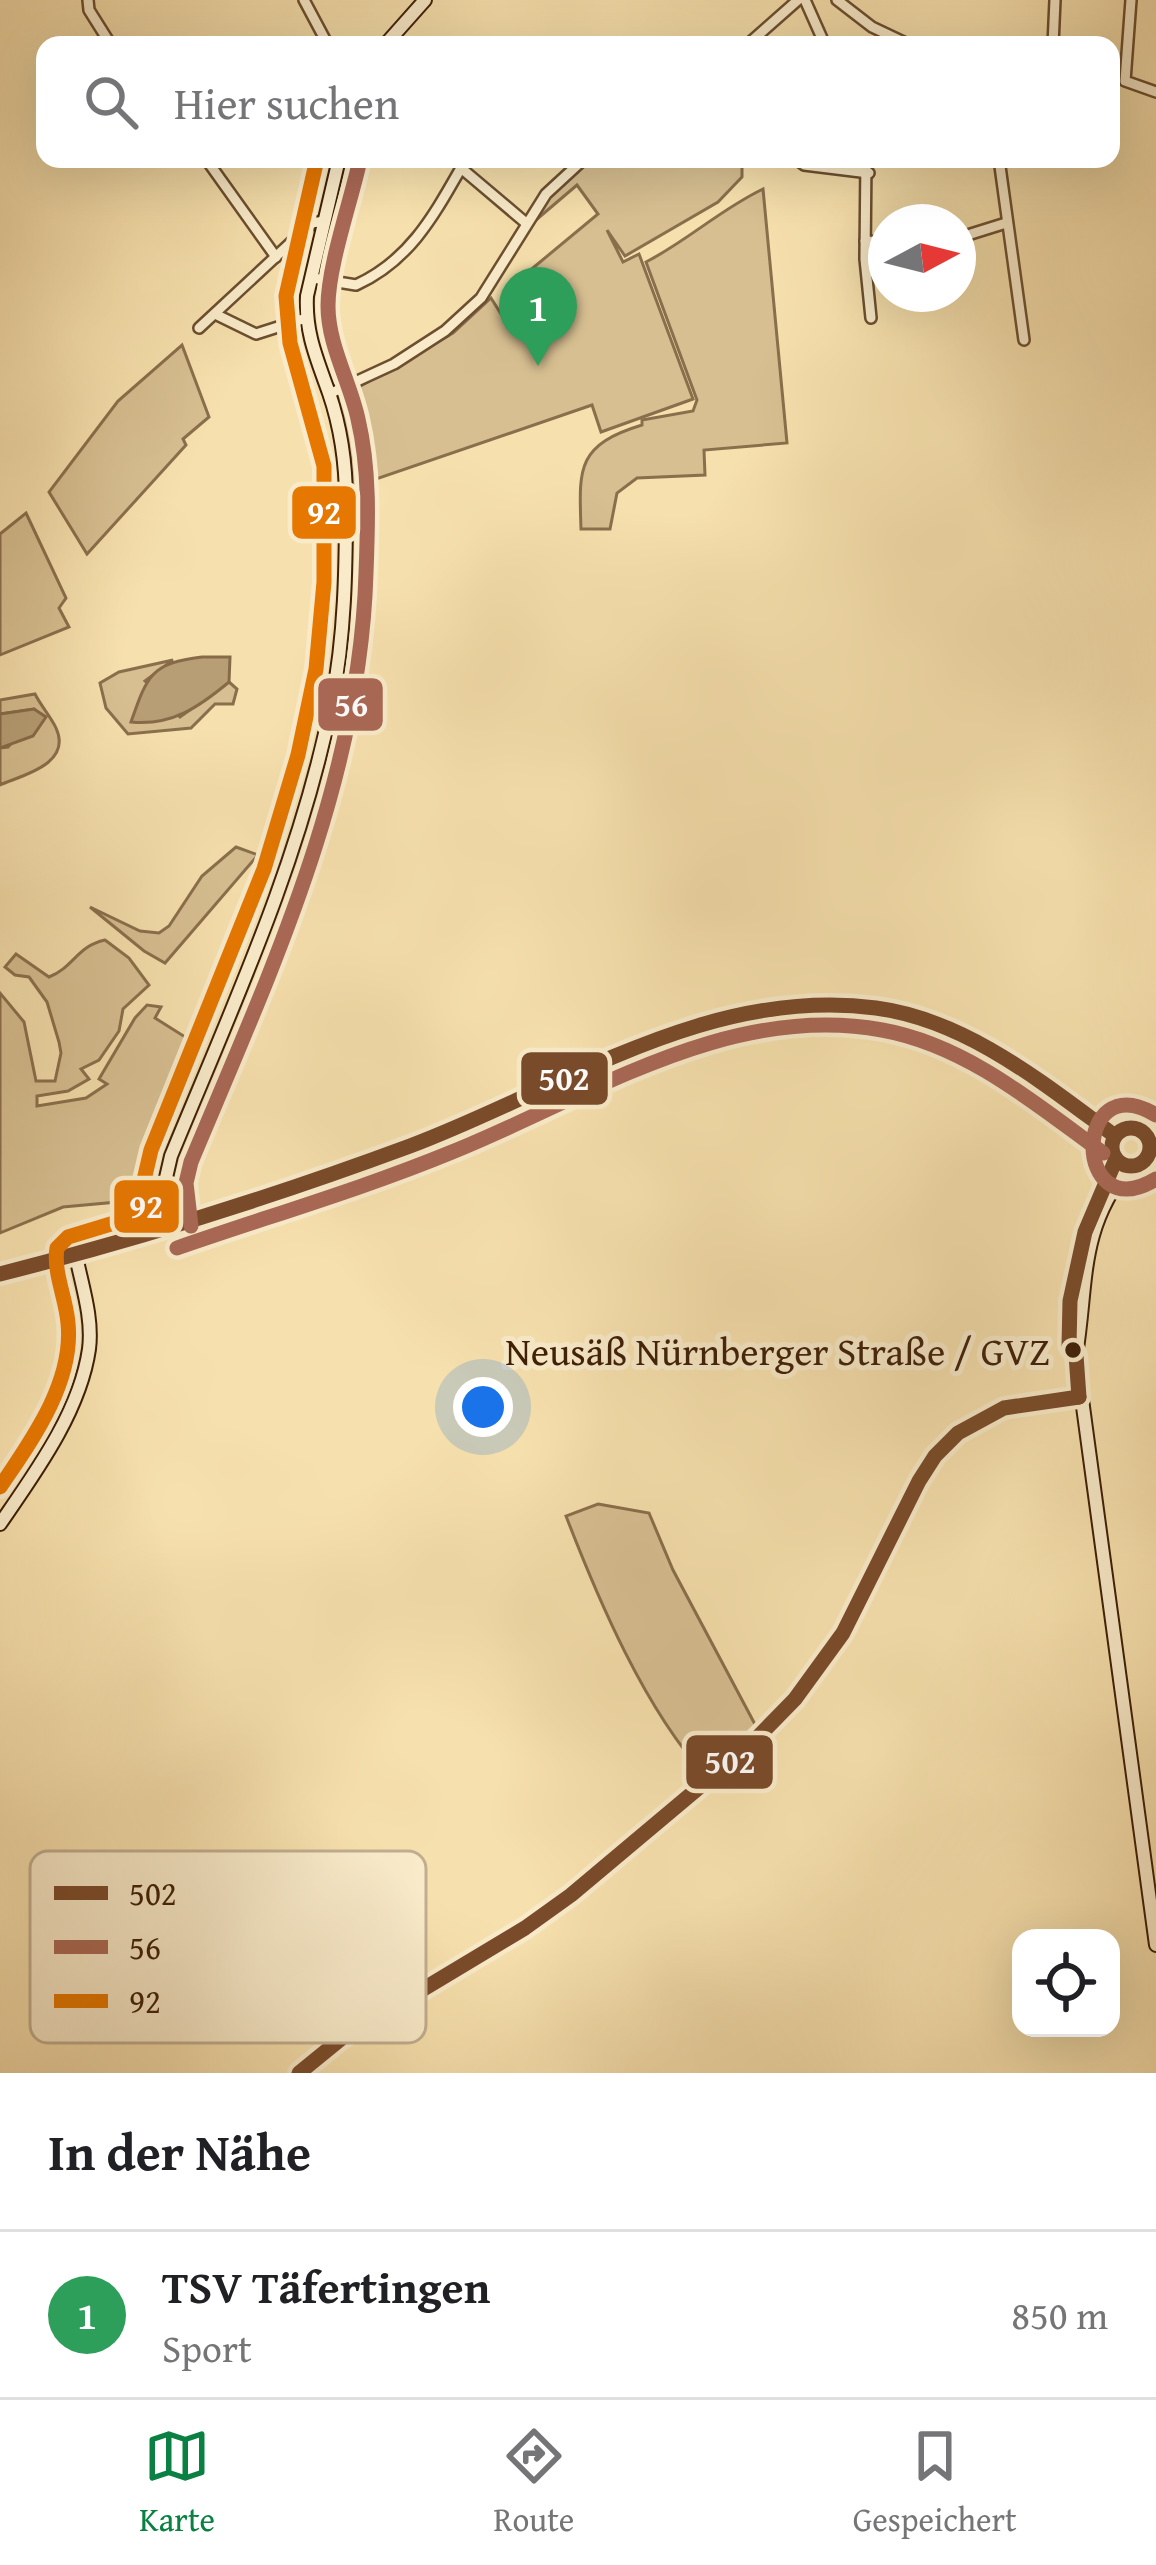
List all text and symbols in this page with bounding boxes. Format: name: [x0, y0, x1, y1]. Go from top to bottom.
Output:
search box: [36, 36, 1120, 168]
icon: search: [78, 69, 144, 135]
text: Hier suchen: [174, 70, 399, 135]
north arrow: [868, 204, 976, 312]
pin: 1: [499, 267, 577, 366]
line badge: 92: [290, 484, 358, 541]
text: 92: [307, 488, 341, 536]
line badge: 56: [316, 676, 385, 733]
text: 56: [334, 680, 368, 728]
line badge: 502: [519, 1050, 610, 1107]
text: 502: [538, 1054, 590, 1102]
line badge: 92: [112, 1178, 181, 1235]
text: 92: [129, 1182, 163, 1230]
place label: Neusäß Nürnberger Straße / GVZ: [505, 1322, 1050, 1379]
marker: Neusäß Nürnberger Straße / GVZ: [1062, 1339, 1084, 1361]
your location: [453, 1377, 513, 1437]
line badge: 502: [684, 1733, 775, 1791]
text: 502: [704, 1737, 756, 1785]
legend: [30, 1851, 426, 2043]
text: 502: [129, 1869, 177, 1917]
text: 56: [129, 1923, 161, 1971]
map controls: [1012, 1929, 1120, 2037]
button: locate: [1012, 1929, 1120, 2037]
text: 92: [129, 1977, 161, 2025]
text: In der Nähe: [48, 2114, 311, 2189]
text: TSV Täfertingen: [162, 2254, 490, 2319]
text: 1: [77, 2286, 97, 2343]
text: 850 m: [1011, 2286, 1108, 2343]
text: Sport: [162, 2319, 252, 2376]
tab: Karte: [139, 2423, 215, 2543]
tab: Route: [494, 2423, 574, 2543]
tab: Gespeichert: [853, 2423, 1017, 2543]

